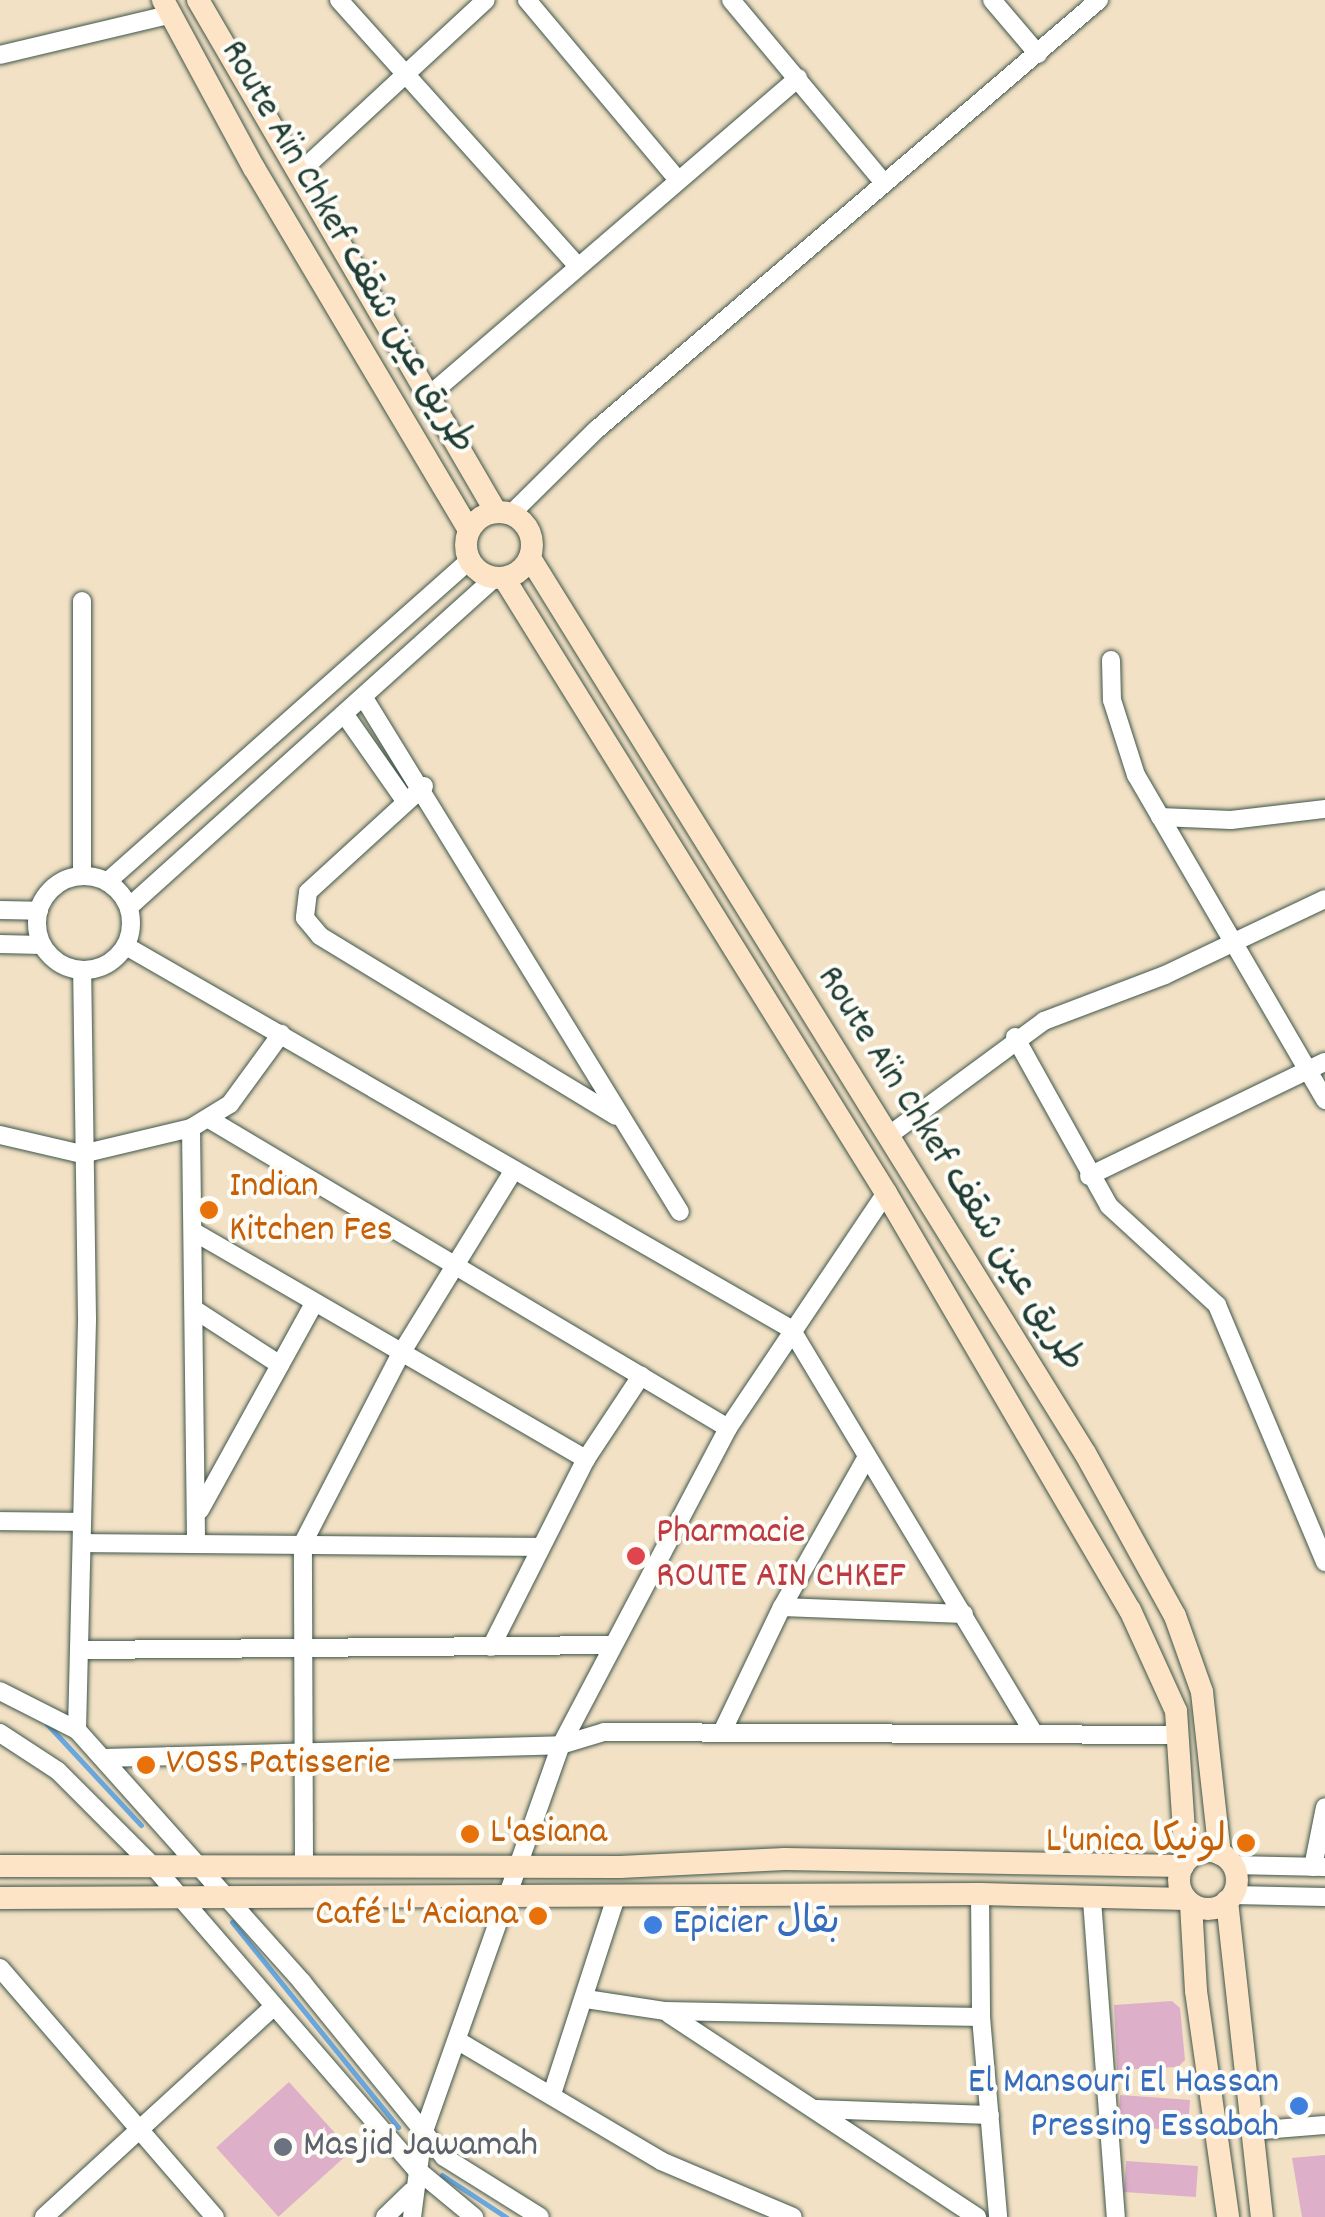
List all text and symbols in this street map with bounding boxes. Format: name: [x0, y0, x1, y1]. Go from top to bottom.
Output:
street label: Route Aïn Chkef طريق عين شقف: [209, 33, 483, 463]
street label: Route Aïn Chkef طريق عين شقف: [805, 958, 1093, 1382]
place label: Indian Kitchen Fes: [229, 1165, 393, 1254]
marker: Indian Kitchen Fes: [198, 1199, 220, 1221]
place label: Pharmacie ROUTE AIN CHKEF: [656, 1511, 906, 1600]
marker: Pharmacie ROUTE AIN CHKEF: [625, 1545, 647, 1567]
place label: VOSS Patisserie: [166, 1742, 391, 1788]
marker: VOSS Patisserie: [135, 1754, 157, 1776]
place label: L'asiana: [490, 1811, 607, 1857]
place label: L'unica لونيكا: [1046, 1820, 1226, 1866]
marker: L'asiana: [459, 1823, 481, 1845]
marker: L'unica لونيكا: [1235, 1832, 1257, 1854]
place label: Café L' Aciana: [315, 1893, 518, 1939]
place label: Epicier بقال: [673, 1902, 840, 1948]
marker: Café L' Aciana: [527, 1905, 549, 1927]
marker: Epicier بقال: [642, 1914, 664, 1936]
place label: El Mansouri El Hassan Pressing Essabah: [968, 2061, 1279, 2150]
marker: El Mansouri El Hassan Pressing Essabah: [1288, 2095, 1310, 2117]
place label: Masjid Jawamah: [303, 2124, 538, 2170]
marker: Masjid Jawamah: [272, 2136, 294, 2158]

